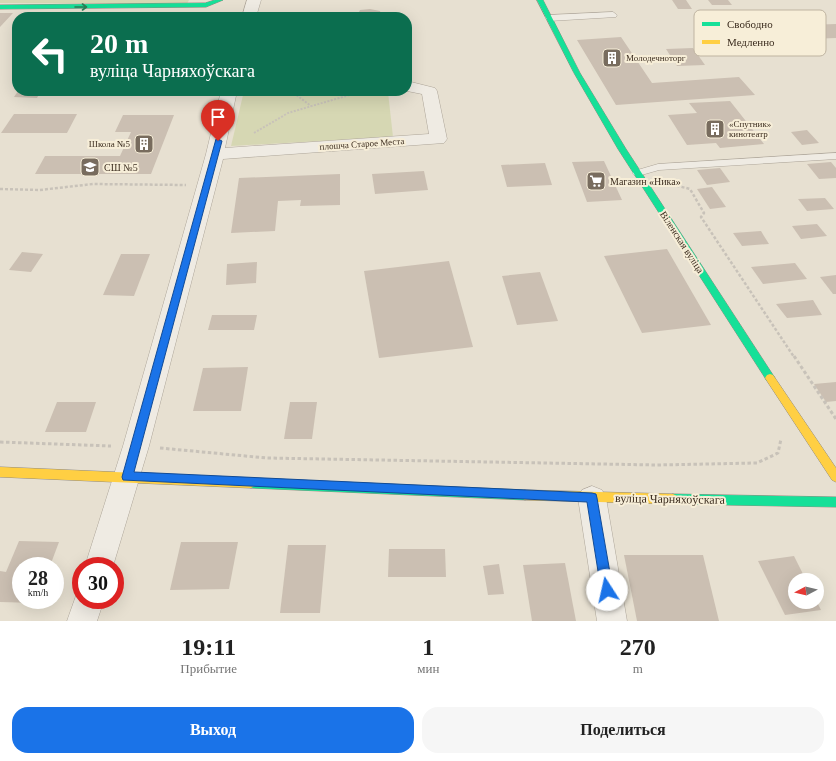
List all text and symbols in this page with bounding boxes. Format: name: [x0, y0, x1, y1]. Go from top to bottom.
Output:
one-way arrow: [74, 3, 87, 11]
legend: [694, 10, 826, 56]
text: Свободно: [727, 18, 773, 30]
icon: left: [24, 28, 76, 80]
text: 20 m: [90, 28, 148, 59]
text: Медленно: [727, 36, 775, 48]
building icon: Молодечноторг: [601, 47, 623, 69]
place label: Молодечноторг: [626, 53, 686, 63]
text: вуліца Чарняхоўскага: [90, 61, 255, 81]
pin: [201, 100, 235, 141]
icon: arrive: [207, 106, 229, 128]
building icon: «Спутник» кинотеатр: [704, 118, 726, 140]
place label: «Спутник» кинотеатр: [729, 119, 771, 139]
building icon: Школа №5: [133, 133, 155, 155]
street label: плошча Старое Места: [319, 136, 405, 152]
place label: Школа №5: [89, 139, 130, 149]
school or university icon: СШ №5: [79, 156, 101, 178]
place label: СШ №5: [104, 162, 138, 173]
supermarket icon: Магазин «Ника»: [585, 170, 607, 192]
place label: Магазин «Ника»: [610, 176, 681, 187]
street label: Віленская вуліца: [658, 209, 706, 275]
street label: вуліца Чарняхоўскага: [615, 491, 726, 507]
speed limit sign: 30: [72, 557, 124, 609]
text: 28: [28, 567, 48, 589]
position arrow: [586, 569, 628, 611]
north arrow: [788, 573, 824, 609]
map controls: [788, 573, 824, 609]
text: km/h: [28, 587, 48, 598]
text: 19:11: [181, 634, 236, 660]
text: 1: [422, 634, 434, 660]
text: 270: [620, 634, 656, 660]
text: Прибытие: [180, 661, 237, 676]
text: мин: [417, 661, 439, 676]
text: m: [633, 661, 643, 676]
button: Выход: [12, 707, 414, 753]
button: Поделиться: [422, 707, 824, 753]

